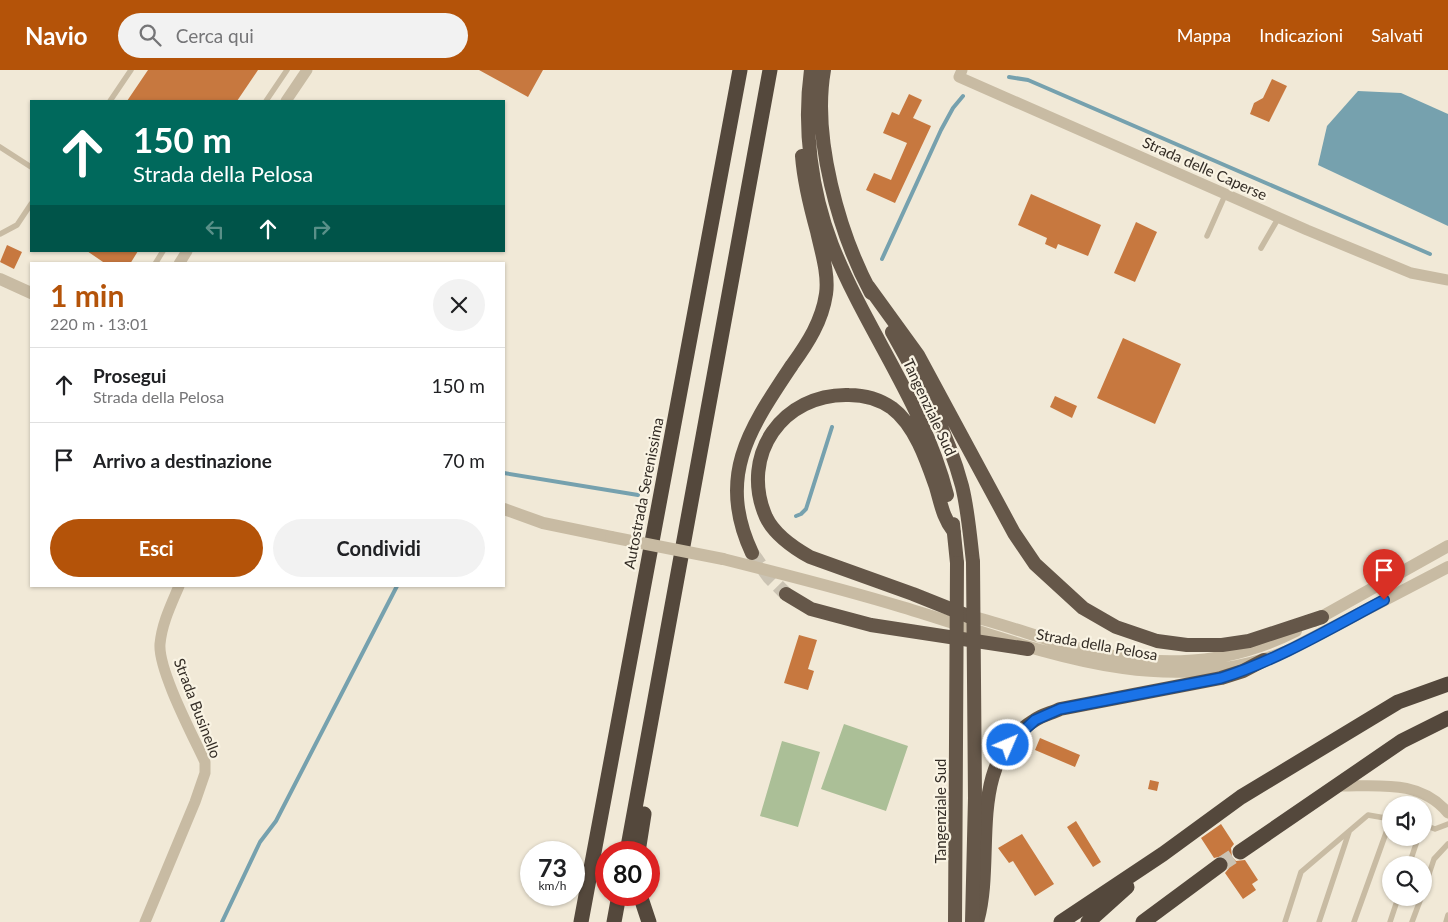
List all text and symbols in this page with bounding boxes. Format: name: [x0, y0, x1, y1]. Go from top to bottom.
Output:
search box: [118, 13, 468, 58]
text: Navio: [25, 21, 88, 50]
icon: search: [136, 21, 164, 49]
text: Cerca qui: [176, 24, 254, 47]
text: Mappa: [1177, 24, 1231, 46]
text: Indicazioni: [1259, 24, 1343, 46]
text: Salvati: [1371, 24, 1423, 46]
text: 150 m: [133, 118, 232, 160]
icon: ahead: [50, 120, 115, 185]
street label: Strada delle Caperse: [1140, 132, 1270, 204]
text: Strada della Pelosa: [133, 160, 313, 187]
icon: left: [201, 215, 229, 243]
icon: ahead: [254, 215, 282, 243]
icon: right: [307, 215, 335, 243]
text: 1 min: [50, 277, 124, 313]
button: close: [433, 279, 485, 331]
text: 220 m · 13:01: [50, 314, 149, 333]
street label: Tangenziale Sud: [900, 356, 960, 458]
text: Prosegui: [93, 364, 166, 387]
icon: ahead: [50, 371, 78, 399]
text: 150 m: [431, 374, 485, 397]
text: Strada della Pelosa: [93, 387, 224, 406]
street label: Autostrada Serenissima: [619, 416, 667, 570]
icon: arrive: [50, 446, 78, 474]
text: Arrivo a destinazione: [93, 449, 272, 472]
text: 70 m: [442, 449, 485, 472]
button: Esci: [50, 519, 263, 577]
button: Condividi: [273, 519, 485, 577]
pin: [1363, 549, 1405, 600]
icon: arrive: [1370, 556, 1398, 584]
street label: Strada della Pelosa: [1035, 624, 1159, 664]
street label: Strada Businello: [171, 656, 225, 760]
position arrow: [981, 718, 1033, 770]
street label: Tangenziale Sud: [931, 759, 949, 863]
map controls: [1382, 796, 1432, 906]
button: sound: [1382, 796, 1432, 846]
speed limit sign: 80: [595, 841, 660, 906]
text: 73: [538, 852, 567, 882]
button: search: [1382, 856, 1432, 906]
text: km/h: [538, 878, 567, 893]

